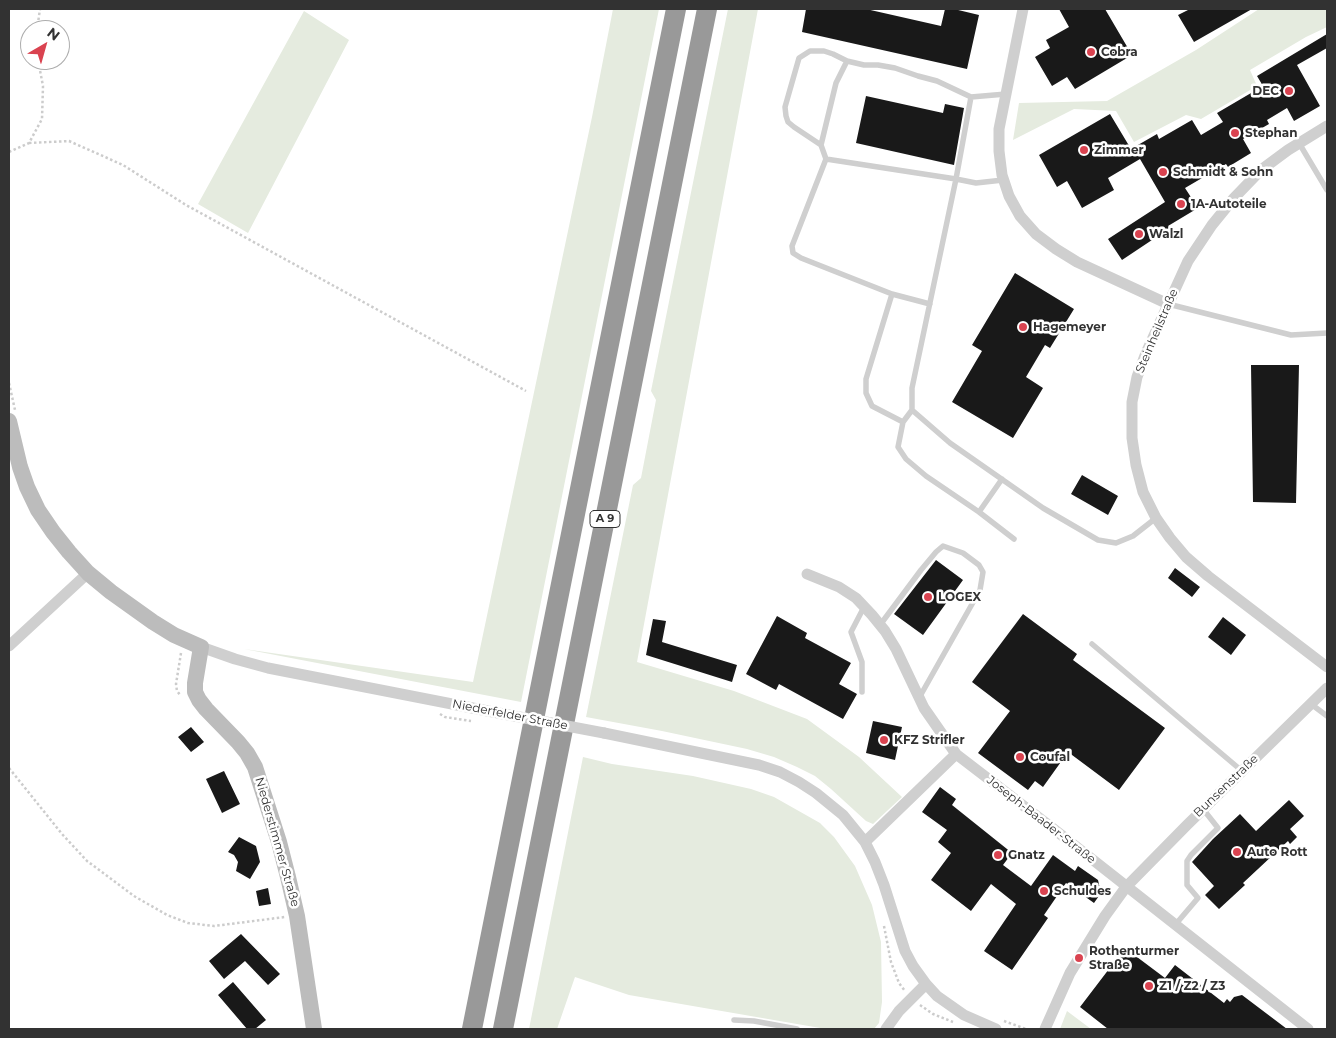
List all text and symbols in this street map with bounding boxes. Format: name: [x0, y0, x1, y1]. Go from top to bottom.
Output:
north arrow: [20, 20, 70, 70]
text: N: [44, 23, 64, 45]
place label: Cobra: [1101, 45, 1138, 59]
marker: Cobra: [1085, 46, 1097, 58]
place label: DEC: [1252, 84, 1279, 98]
marker: DEC: [1283, 85, 1295, 97]
place label: Stephan: [1245, 126, 1298, 140]
marker: Stephan: [1229, 127, 1241, 139]
place label: Zimmer: [1094, 143, 1144, 157]
marker: Zimmer: [1078, 144, 1090, 156]
place label: Schmidt & Sohn: [1173, 165, 1273, 179]
marker: Schmidt & Sohn: [1157, 166, 1169, 178]
place label: 1A-Autoteile: [1191, 197, 1267, 211]
marker: 1A-Autoteile: [1175, 198, 1187, 210]
place label: Walzl: [1149, 227, 1183, 241]
marker: Walzl: [1133, 228, 1145, 240]
street label: Steinheilstraße: [1133, 287, 1181, 375]
place label: Hagemeyer: [1033, 320, 1106, 334]
marker: Hagemeyer: [1017, 321, 1029, 333]
road number: A 9: [590, 510, 620, 528]
place label: LOGEX: [938, 590, 981, 604]
marker: LOGEX: [922, 591, 934, 603]
street label: Niederfelder Straße: [451, 697, 569, 733]
place label: KFZ Strifler: [894, 733, 965, 747]
marker: KFZ Strifler: [878, 734, 890, 746]
place label: Coufal: [1030, 750, 1070, 764]
marker: Coufal: [1014, 751, 1026, 763]
street label: Bunsenstraße: [1191, 752, 1261, 820]
street label: Joseph-Baader-Straße: [984, 773, 1098, 867]
street label: Niederstimmer Straße: [252, 776, 302, 908]
place label: Auto Rott: [1247, 845, 1308, 859]
marker: Auto Rott: [1231, 846, 1243, 858]
place label: Gnatz: [1008, 848, 1045, 862]
marker: Gnatz: [992, 849, 1004, 861]
place label: Schuldes: [1054, 884, 1111, 898]
marker: Schuldes: [1038, 885, 1050, 897]
place label: Rothenturmer Straße: [1089, 944, 1179, 972]
marker: Rothenturmer Straße: [1073, 952, 1085, 964]
place label: Z1 / Z2 / Z3: [1159, 979, 1225, 993]
marker: Z1 / Z2 / Z3: [1143, 980, 1155, 992]

